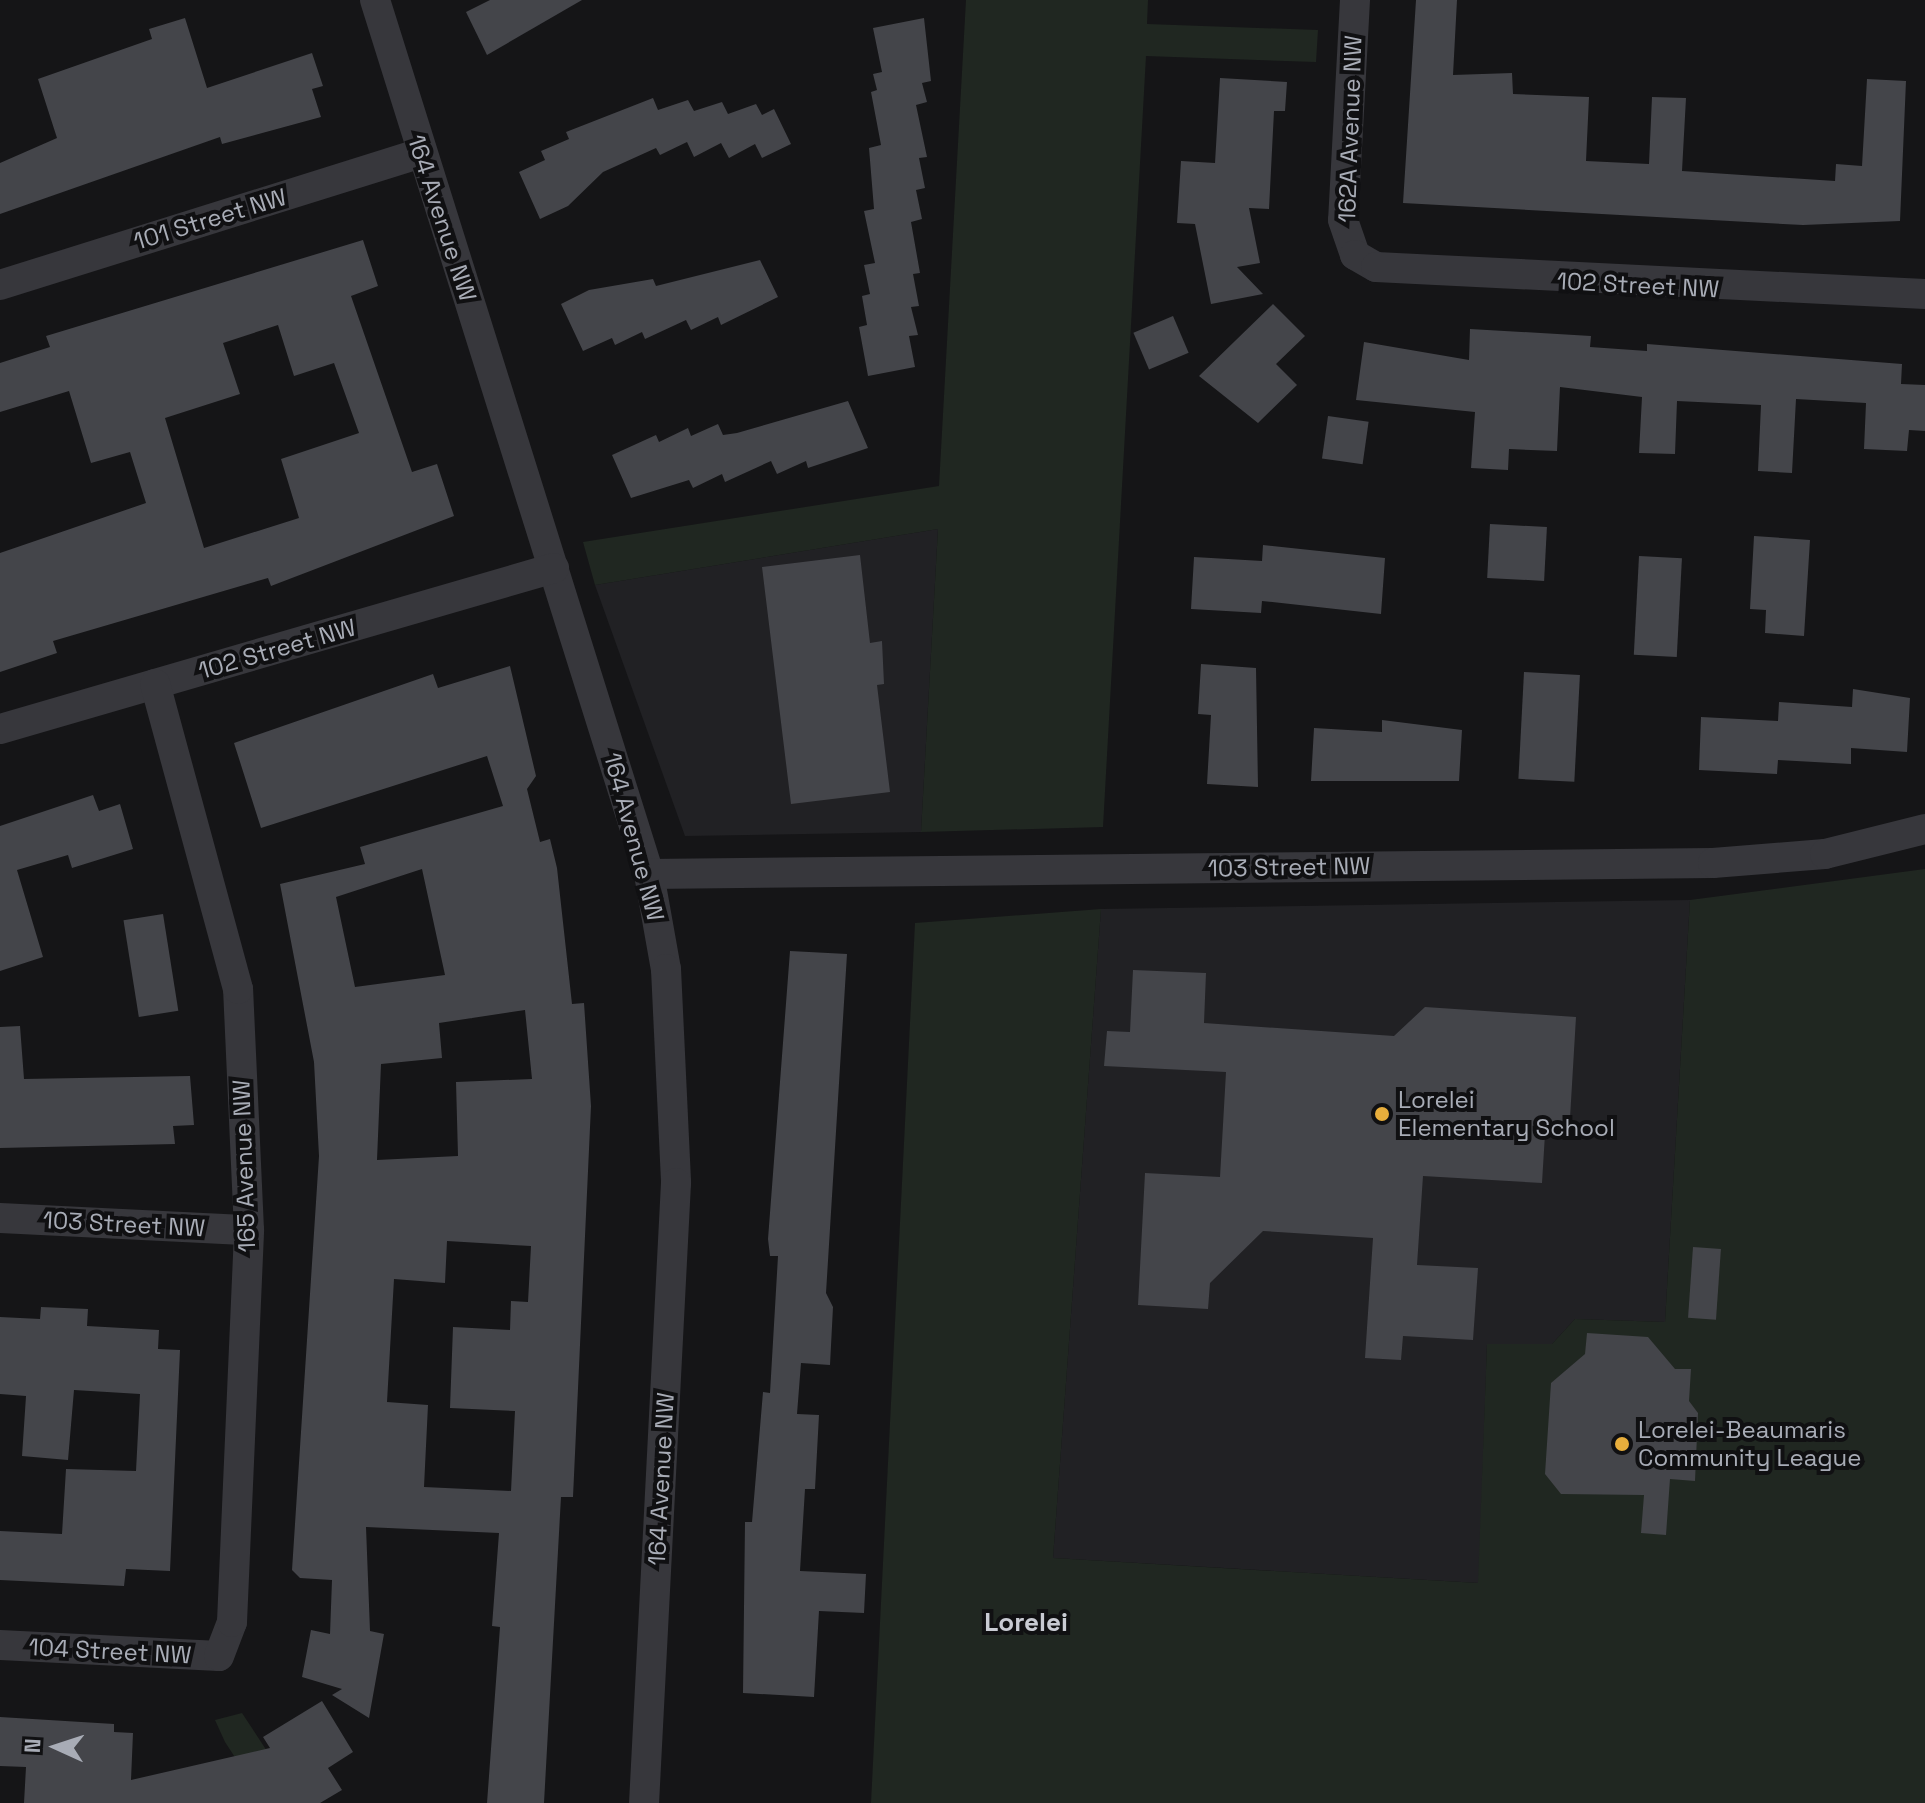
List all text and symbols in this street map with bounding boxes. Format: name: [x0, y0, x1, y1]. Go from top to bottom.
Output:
street label: 162A Avenue NW: [1332, 34, 1368, 224]
street label: 164 Avenue NW: [401, 131, 483, 305]
street label: 101 Street NW: [130, 182, 290, 256]
street label: 102 Street NW: [1556, 266, 1720, 304]
street label: 102 Street NW: [195, 613, 359, 685]
street label: 164 Avenue NW: [598, 749, 670, 925]
street label: 103 Street NW: [1207, 851, 1371, 883]
street label: 165 Avenue NW: [227, 1079, 261, 1253]
place label: Lorelei Elementary School: [1398, 1086, 1615, 1142]
marker: Lorelei Elementary School: [1373, 1105, 1391, 1123]
street label: 103 Street NW: [42, 1205, 206, 1243]
street label: 164 Avenue NW: [642, 1391, 680, 1567]
place label: Lorelei-Beaumaris Community League: [1638, 1416, 1862, 1472]
marker: Lorelei-Beaumaris Community League: [1613, 1435, 1631, 1453]
district label: Lorelei: [984, 1607, 1068, 1639]
street label: 104 Street NW: [28, 1632, 192, 1670]
north arrow: [16, 1707, 96, 1787]
text: N: [18, 1738, 46, 1754]

